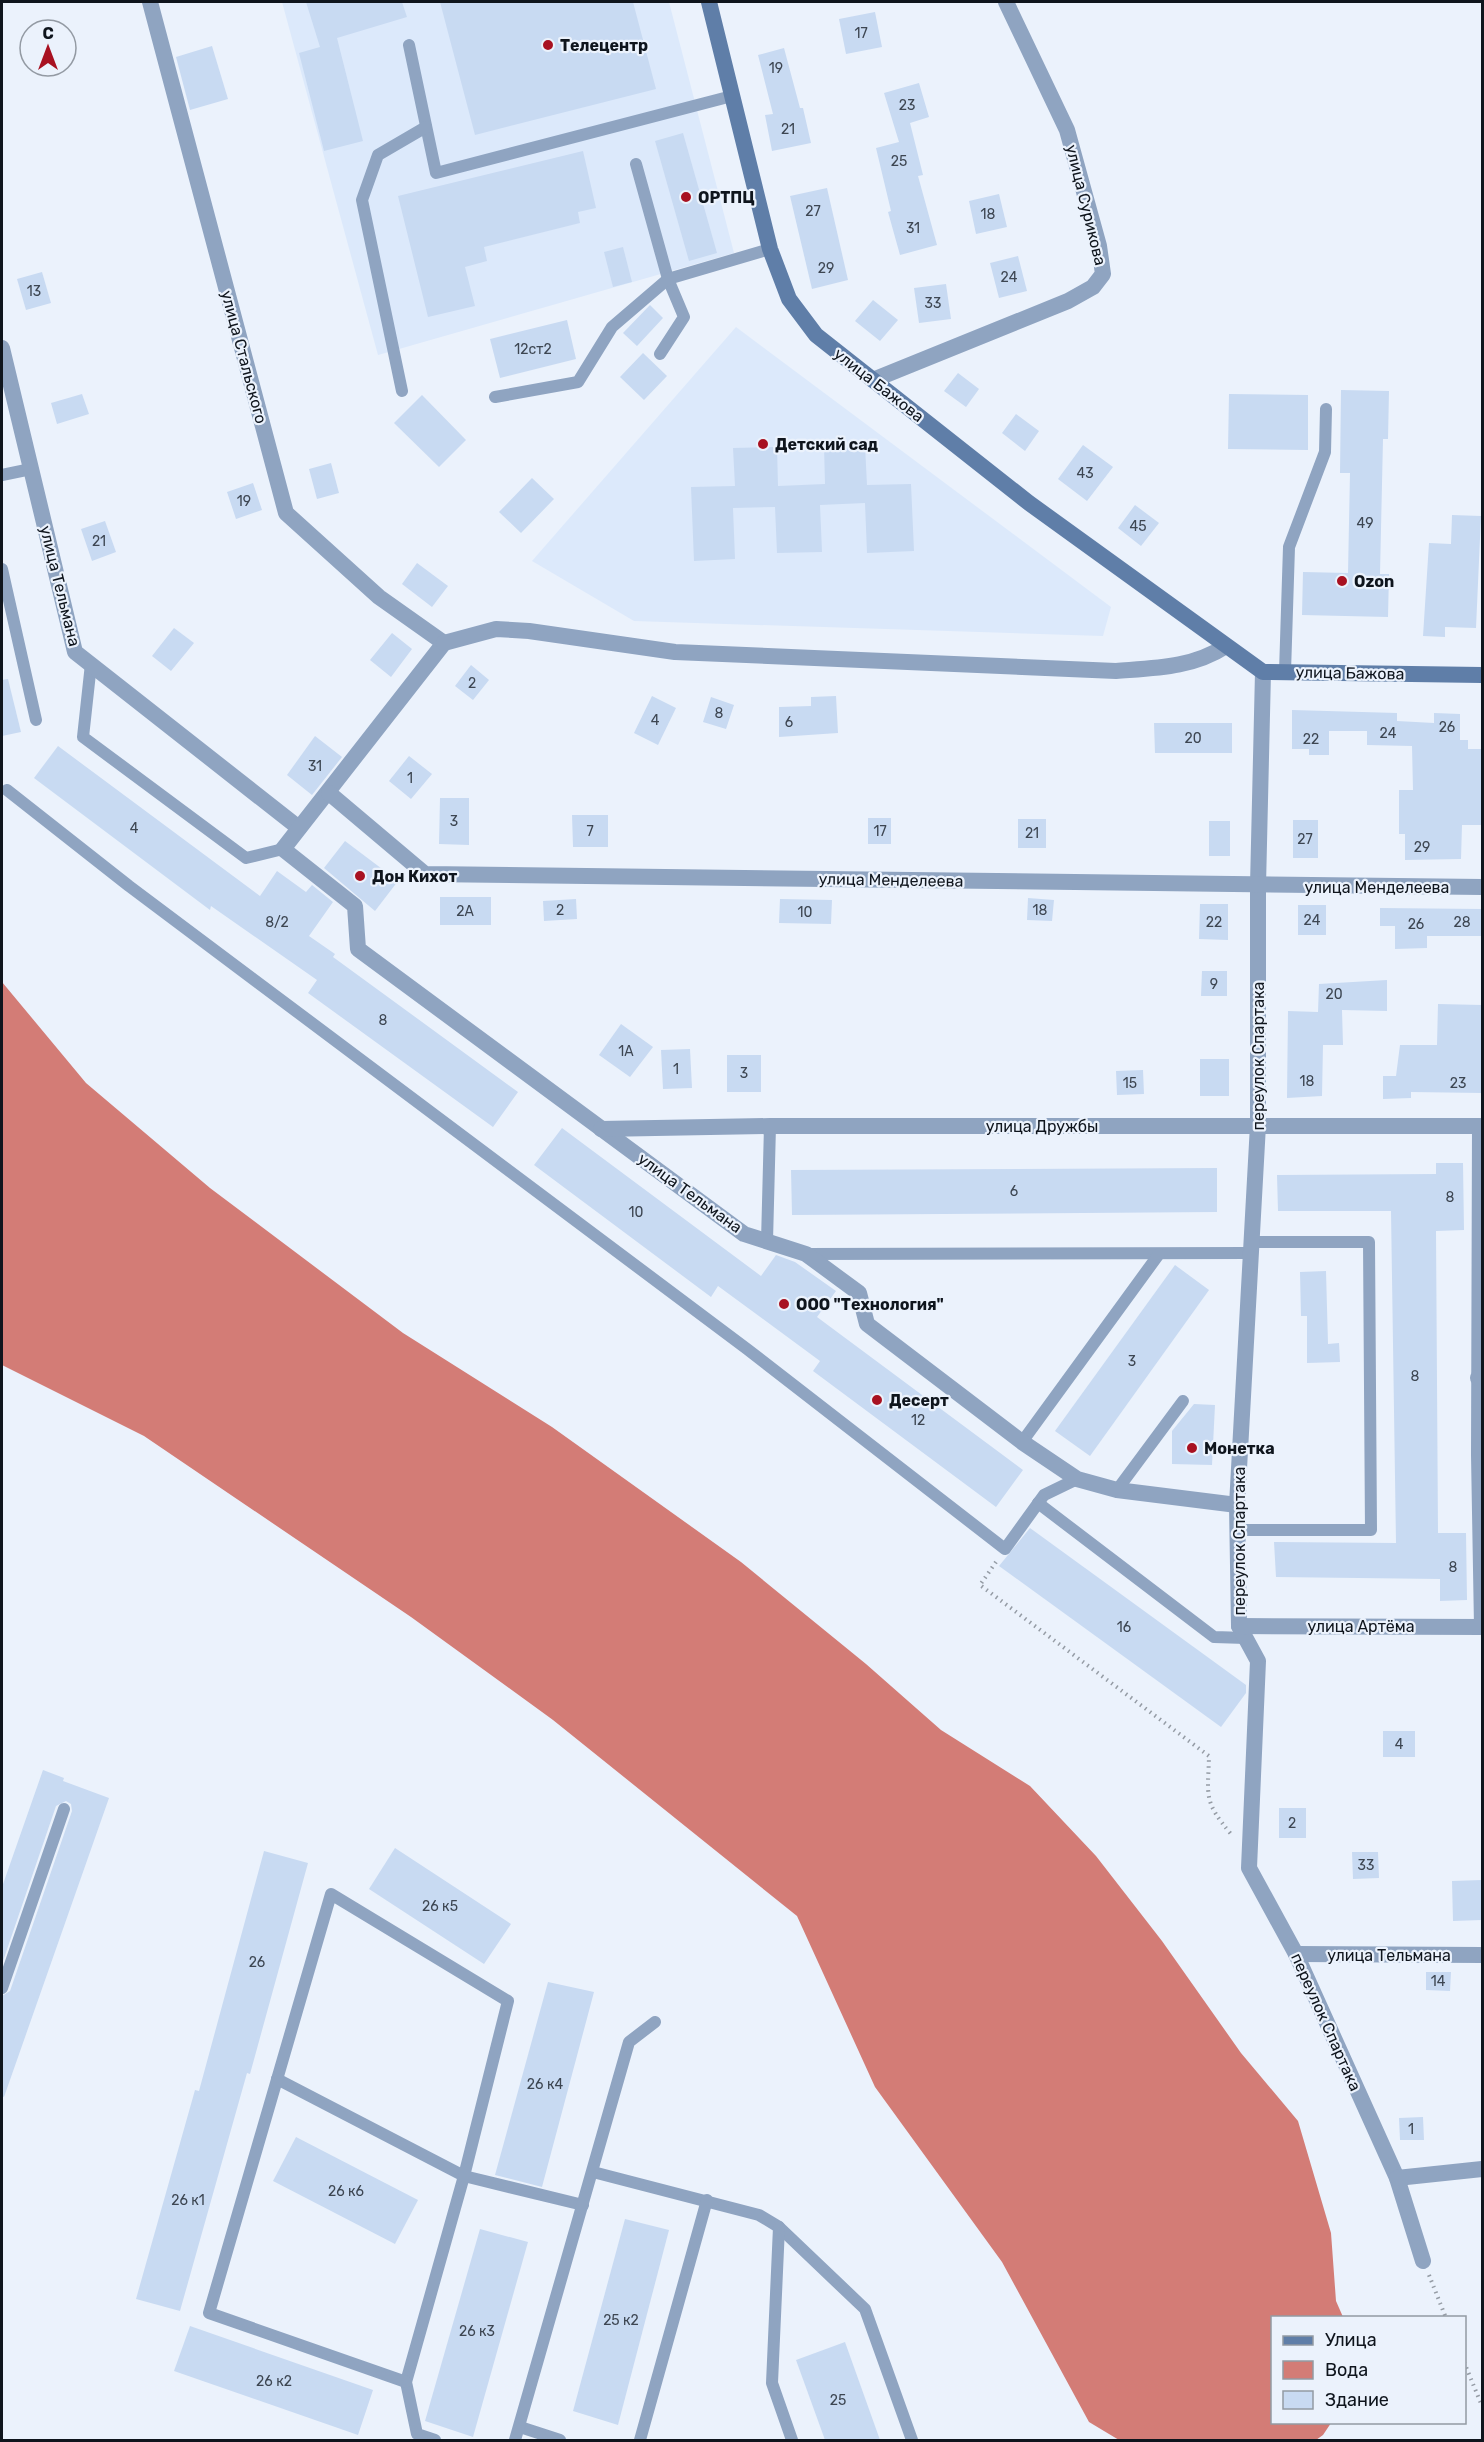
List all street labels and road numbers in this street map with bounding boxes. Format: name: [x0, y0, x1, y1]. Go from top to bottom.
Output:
street label: улица Сурикова: [1062, 143, 1110, 267]
street label: улица Стальского: [217, 288, 271, 426]
street label: улица Бажова: [830, 344, 928, 426]
street label: улица Тельмана: [36, 524, 84, 648]
street label: улица Бажова: [1295, 663, 1405, 683]
street label: улица Менделеева: [818, 869, 964, 891]
street label: улица Менделеева: [1305, 878, 1449, 897]
street label: переулок Спартака: [1249, 982, 1268, 1130]
street label: улица Дружбы: [986, 1117, 1098, 1136]
street label: улица Тельмана: [634, 1149, 746, 1237]
street label: переулок Спартака: [1230, 1467, 1249, 1615]
street label: улица Артёма: [1307, 1617, 1415, 1636]
street label: улица Тельмана: [1327, 1946, 1451, 1965]
street label: переулок Спартака: [1287, 1950, 1365, 2094]

